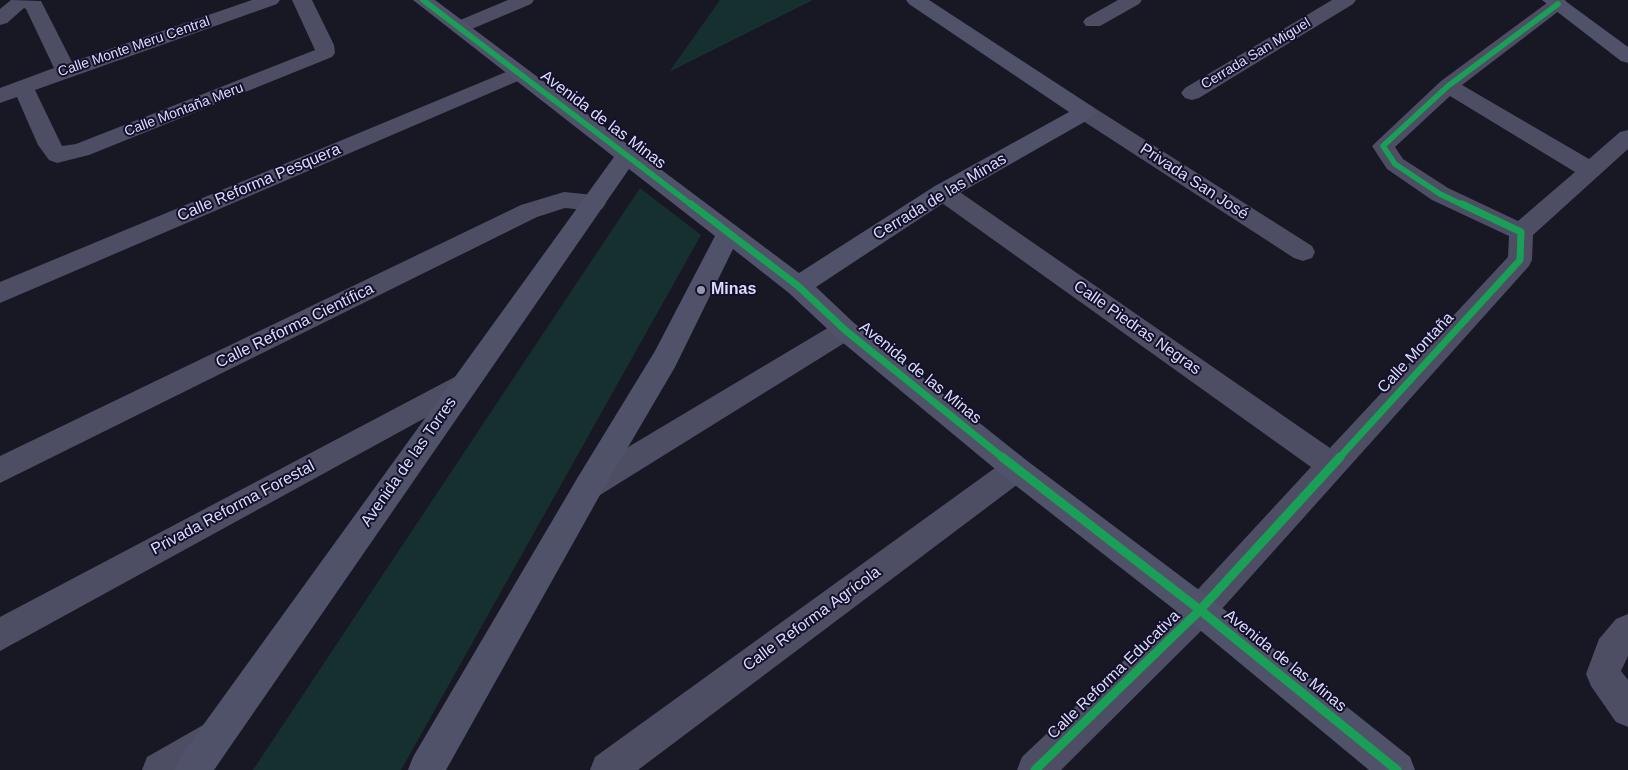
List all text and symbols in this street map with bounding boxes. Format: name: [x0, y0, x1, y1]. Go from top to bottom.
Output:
street label: Calle Monte Meru Central: [56, 13, 212, 81]
street label: Cerrada San Miguel: [1198, 15, 1314, 93]
street label: Avenida de las Minas: [537, 67, 669, 173]
street label: Calle Montaña Meru: [122, 80, 246, 140]
street label: Calle Reforma Pesquera: [175, 140, 343, 226]
street label: Privada San José: [1136, 140, 1252, 224]
street label: Cerrada de las Minas: [870, 150, 1010, 244]
street label: Calle Piedras Negras: [1070, 277, 1204, 379]
street label: Calle Reforma Científica: [213, 279, 377, 373]
place label: Minas: [711, 280, 756, 300]
marker: Minas: [695, 284, 707, 296]
street label: Calle Montaña: [1374, 309, 1458, 397]
street label: Avenida de las Minas: [855, 318, 985, 428]
street label: Avenida de las Torres: [357, 394, 461, 530]
street label: Privada Reforma Forestal: [148, 457, 318, 559]
street label: Calle Reforma Agrícola: [739, 563, 885, 675]
street label: Avenida de las Minas: [1220, 606, 1350, 716]
street label: Calle Reforma Educativa: [1044, 607, 1184, 743]

